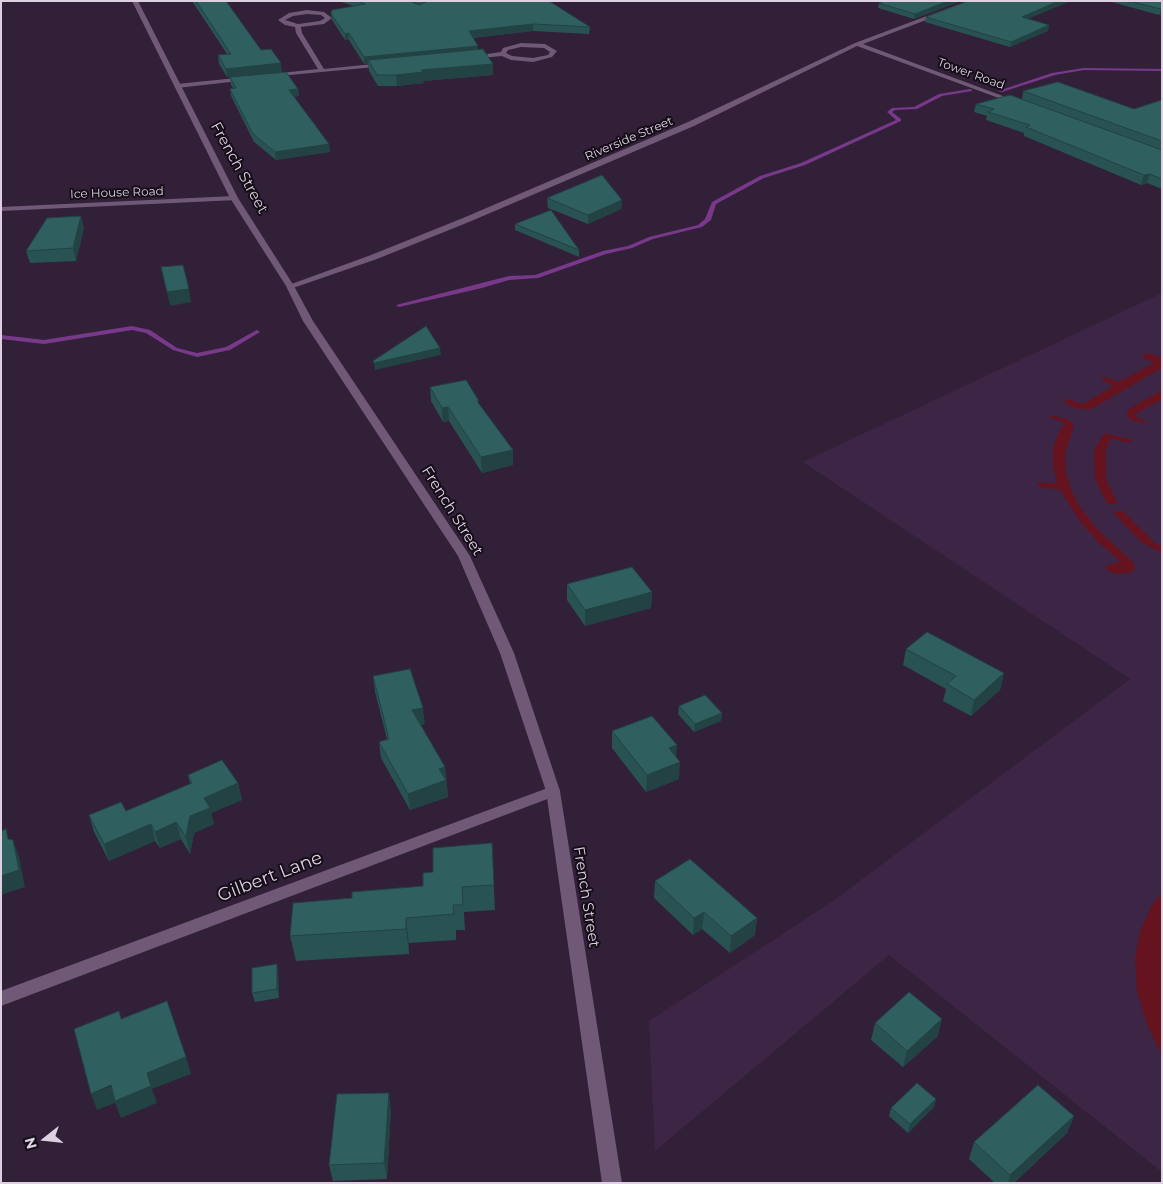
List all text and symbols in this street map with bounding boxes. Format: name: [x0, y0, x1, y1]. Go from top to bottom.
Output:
street label: Tower Road: [935, 55, 1007, 93]
street label: Riverside Street: [583, 114, 675, 164]
street label: French Street: [206, 119, 272, 217]
street label: Ice House Road: [70, 184, 164, 202]
street label: French Street: [417, 463, 487, 559]
street label: French Street: [569, 845, 603, 949]
street label: Gilbert Lane: [215, 847, 325, 907]
north arrow: [20, 1114, 70, 1164]
text: N: [20, 1135, 41, 1151]

